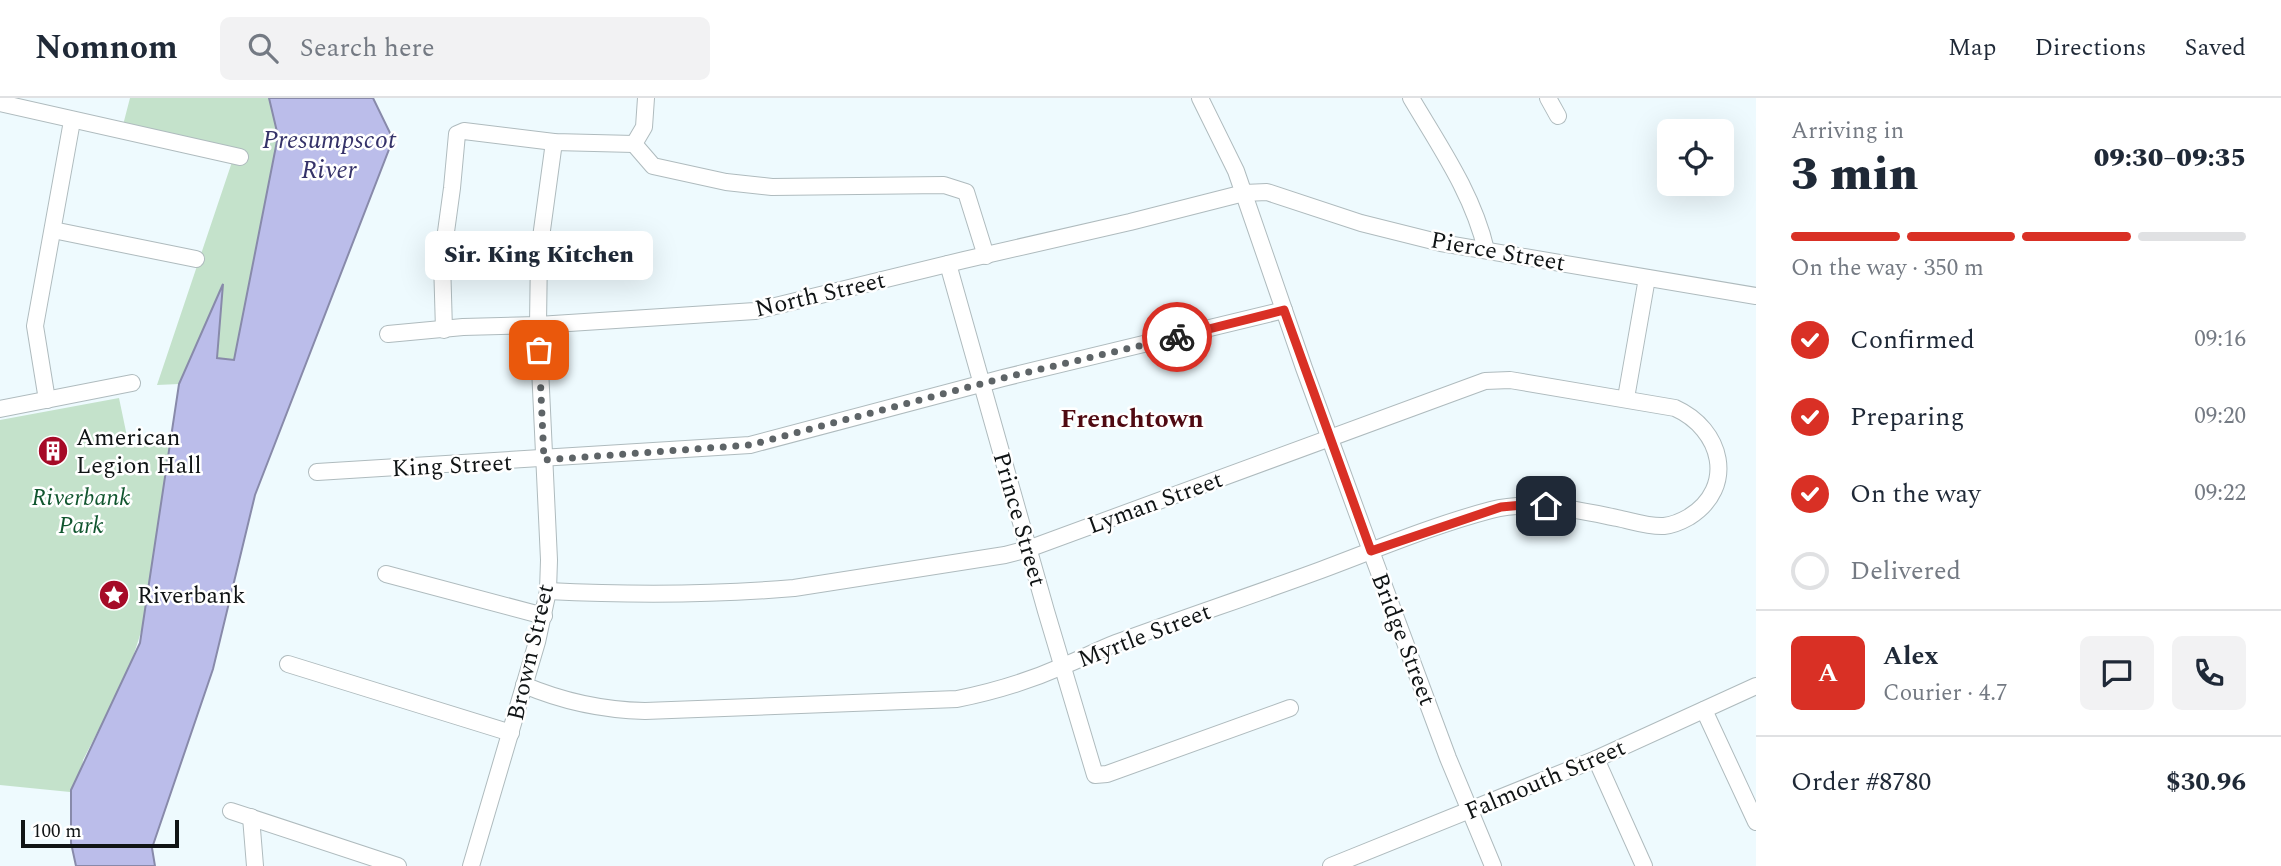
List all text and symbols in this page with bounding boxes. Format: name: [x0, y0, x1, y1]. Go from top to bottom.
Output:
search box: [220, 17, 710, 80]
text: Nomnom: [35, 23, 178, 73]
text: Search here: [300, 28, 435, 68]
icon: search: [244, 29, 282, 67]
text: Map: [1948, 30, 1996, 66]
text: Directions: [2034, 30, 2146, 66]
text: Saved: [2184, 30, 2246, 66]
text: Arriving in: [1791, 114, 1904, 149]
map controls: [1657, 119, 1734, 196]
button: locate: [1657, 119, 1734, 196]
water label: Presumpscot River: [262, 120, 397, 190]
text: 09:30–09:35: [2094, 138, 2246, 178]
text: 3 min: [1791, 140, 1918, 210]
street label: Pierce Street: [1428, 222, 1568, 282]
callout: Sir. King Kitchen: [425, 231, 653, 280]
text: Sir. King Kitchen: [444, 238, 634, 273]
text: On the way · 350 m: [1791, 251, 1984, 286]
street label: North Street: [751, 262, 889, 327]
courier: [1142, 302, 1212, 372]
icon: bike: [1158, 318, 1196, 356]
pin: [509, 320, 569, 380]
text: Confirmed: [1850, 320, 1975, 360]
icon: check: [1791, 321, 1829, 359]
text: 09:16: [2194, 322, 2246, 357]
icon: bag: [520, 331, 558, 369]
text: Preparing: [1850, 397, 1964, 437]
icon: check: [1791, 398, 1829, 436]
district label: Frenchtown: [1060, 399, 1204, 439]
text: 09:20: [2194, 399, 2246, 434]
place label: American Legion Hall: [76, 420, 202, 484]
building icon: American Legion Hall: [36, 434, 70, 468]
street label: King Street: [391, 445, 513, 487]
street label: Prince Street: [983, 448, 1055, 591]
street label: Lyman Street: [1083, 462, 1228, 544]
text: On the way: [1850, 474, 1981, 514]
icon: check: [1791, 475, 1829, 513]
pin: [1516, 476, 1576, 536]
text: 09:22: [2194, 476, 2246, 511]
park label: Riverbank Park: [32, 480, 130, 544]
icon: home: [1527, 487, 1565, 525]
text: Delivered: [1850, 551, 1961, 591]
street label: Bridge Street: [1361, 568, 1445, 711]
place icon: Riverbank: [97, 578, 131, 612]
place label: Riverbank: [137, 578, 246, 614]
street label: Brown Street: [498, 580, 564, 724]
street label: Myrtle Street: [1072, 594, 1216, 678]
text: Alex: [1883, 636, 1938, 676]
button: chat: [2080, 636, 2154, 710]
button: phone: [2172, 636, 2246, 710]
text: A: [1818, 653, 1838, 693]
text: Courier · 4.7: [1883, 676, 2008, 711]
street label: Falmouth Street: [1459, 730, 1631, 830]
text: Order #8780: [1791, 762, 1931, 802]
text: $30.96: [2166, 762, 2246, 802]
scale bar: [21, 817, 178, 849]
text: 100 m: [32, 817, 82, 846]

